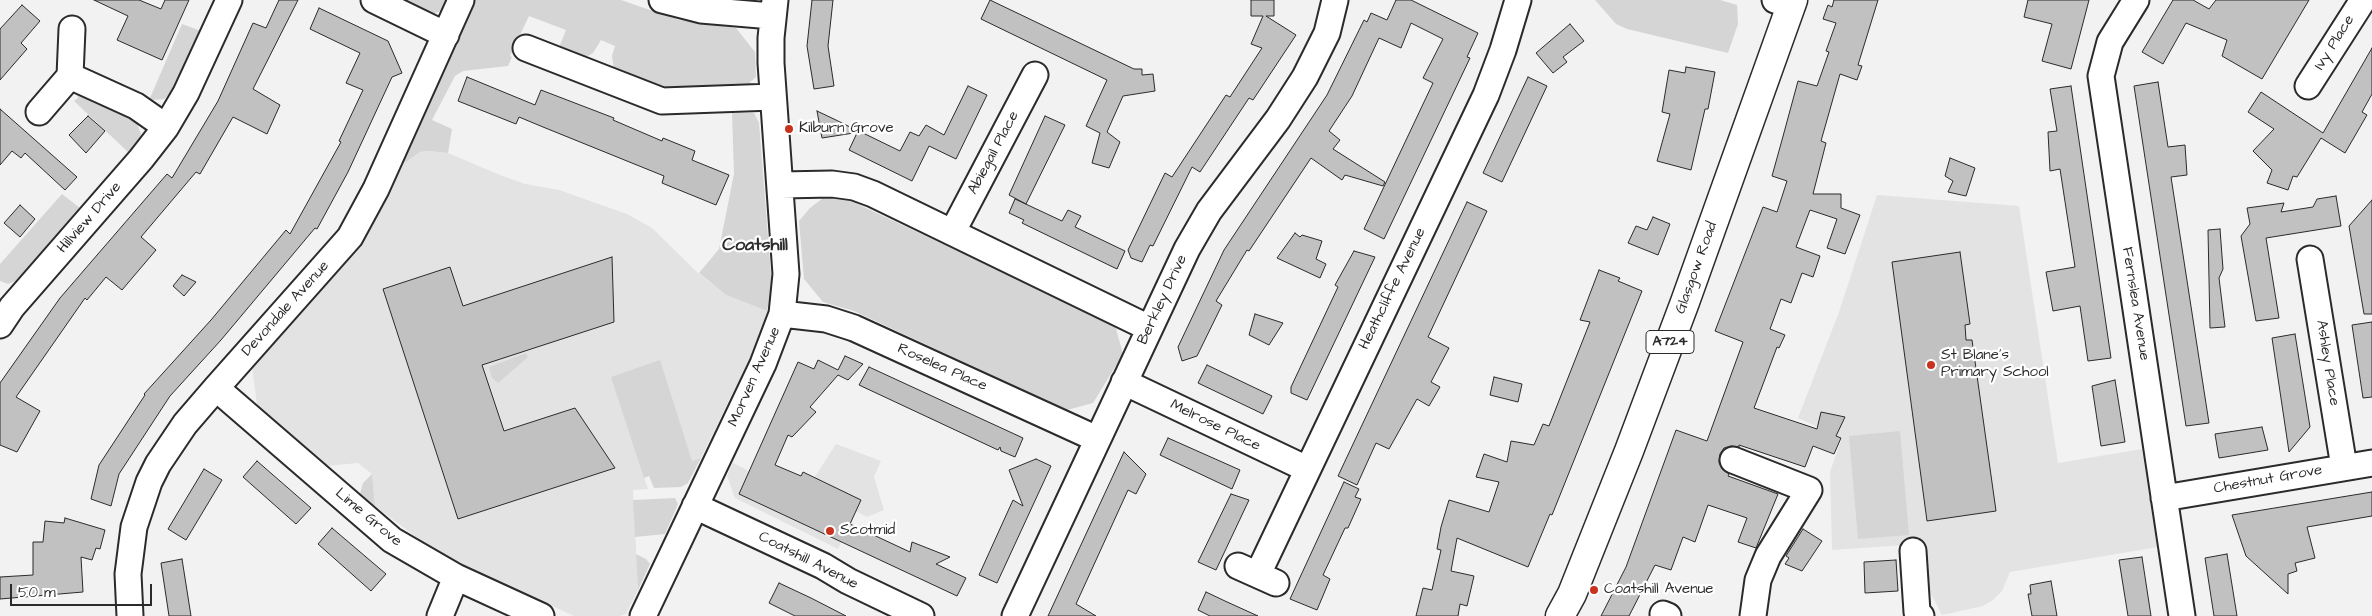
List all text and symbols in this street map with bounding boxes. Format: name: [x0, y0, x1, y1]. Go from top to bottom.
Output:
street label: Ivy Place: [2311, 12, 2359, 74]
street label: Abiegail Place: [965, 108, 1023, 198]
place label: Kilburn Grove: [799, 120, 894, 138]
marker: Kilburn Grove: [783, 123, 795, 135]
street label: Hillview Drive: [54, 179, 126, 257]
street label: Glasgow Road: [1672, 220, 1722, 316]
street label: Heathcliffe Avenue: [1356, 225, 1430, 353]
district label: Coatshill: [722, 235, 788, 257]
street label: Fernslea Avenue: [2117, 246, 2153, 362]
street label: Berkley Drive: [1134, 252, 1192, 348]
street label: Devondale Avenue: [238, 258, 334, 360]
street label: Ashley Place: [2311, 319, 2343, 407]
street label: Morven Avenue: [725, 324, 785, 430]
road number: A724: [1646, 331, 1694, 354]
street label: Roselea Place: [894, 340, 990, 396]
place label: St Blane's Primary School: [1941, 347, 2049, 382]
marker: St Blane's Primary School: [1925, 359, 1937, 371]
street label: Melrose Place: [1167, 396, 1263, 456]
street label: Chestnut Grove: [2212, 462, 2324, 498]
street label: Lime Grove: [331, 485, 405, 551]
place label: Scotmid: [840, 522, 895, 540]
marker: Scotmid: [824, 525, 836, 537]
street label: Coatshill Avenue: [755, 528, 861, 594]
scale bar: [12, 574, 155, 606]
place label: Coatshill Avenue: [1604, 581, 1713, 599]
text: 50 m: [18, 582, 56, 603]
marker: Coatshill Avenue: [1588, 584, 1600, 596]

